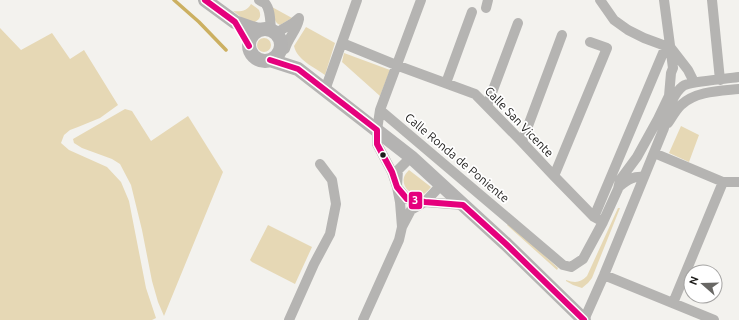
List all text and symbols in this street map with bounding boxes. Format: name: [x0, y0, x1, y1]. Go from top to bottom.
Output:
street label: Calle San Vicente: [483, 84, 556, 159]
street label: Calle Ronda de Poniente: [403, 110, 512, 205]
unlabelled marker: [378, 150, 388, 160]
line badge: 3: [408, 191, 423, 210]
text: 3: [412, 194, 418, 206]
north arrow: [683, 264, 723, 304]
text: N: [687, 275, 701, 286]

